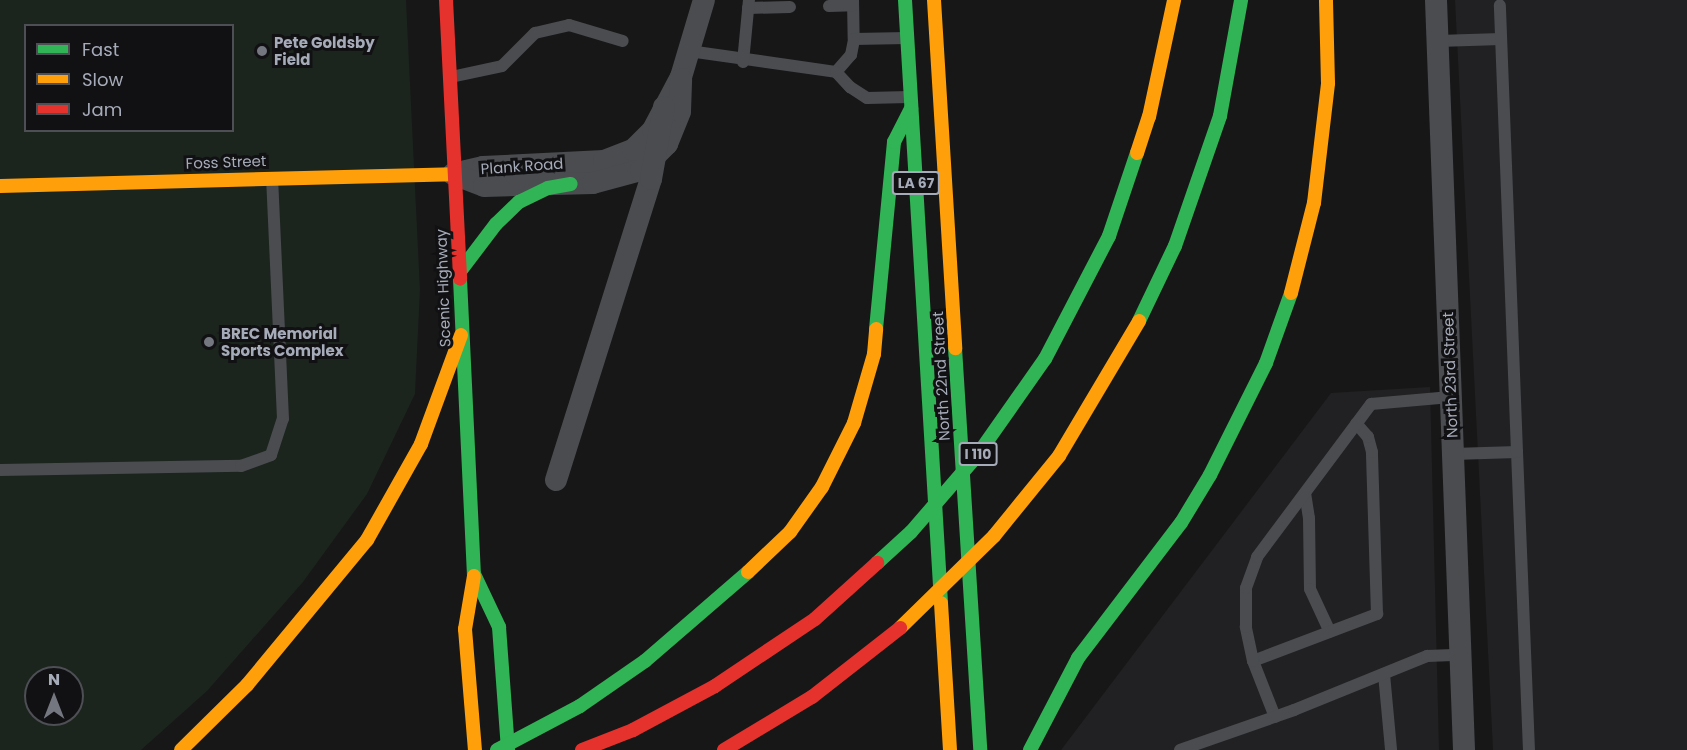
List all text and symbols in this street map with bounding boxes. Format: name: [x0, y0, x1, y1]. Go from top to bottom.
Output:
legend: [24, 24, 234, 132]
place label: Pete Goldsby Field: [274, 33, 375, 68]
text: Fast: [82, 37, 119, 62]
marker: Pete Goldsby Field: [255, 44, 269, 58]
text: Slow: [82, 67, 123, 92]
text: Jam: [82, 97, 122, 122]
street label: Foss Street: [185, 152, 267, 172]
street label: Plank Road: [480, 154, 564, 178]
road number: LA 67: [890, 172, 942, 194]
street label: Scenic Highway: [432, 229, 454, 347]
street label: North 22nd Street: [929, 311, 953, 441]
street label: North 23rd Street: [1439, 312, 1461, 438]
place label: BREC Memorial Sports Complex: [221, 324, 344, 359]
marker: BREC Memorial Sports Complex: [202, 335, 216, 349]
road number: I 110: [958, 443, 998, 465]
north arrow: [24, 666, 84, 726]
text: N: [48, 668, 60, 691]

